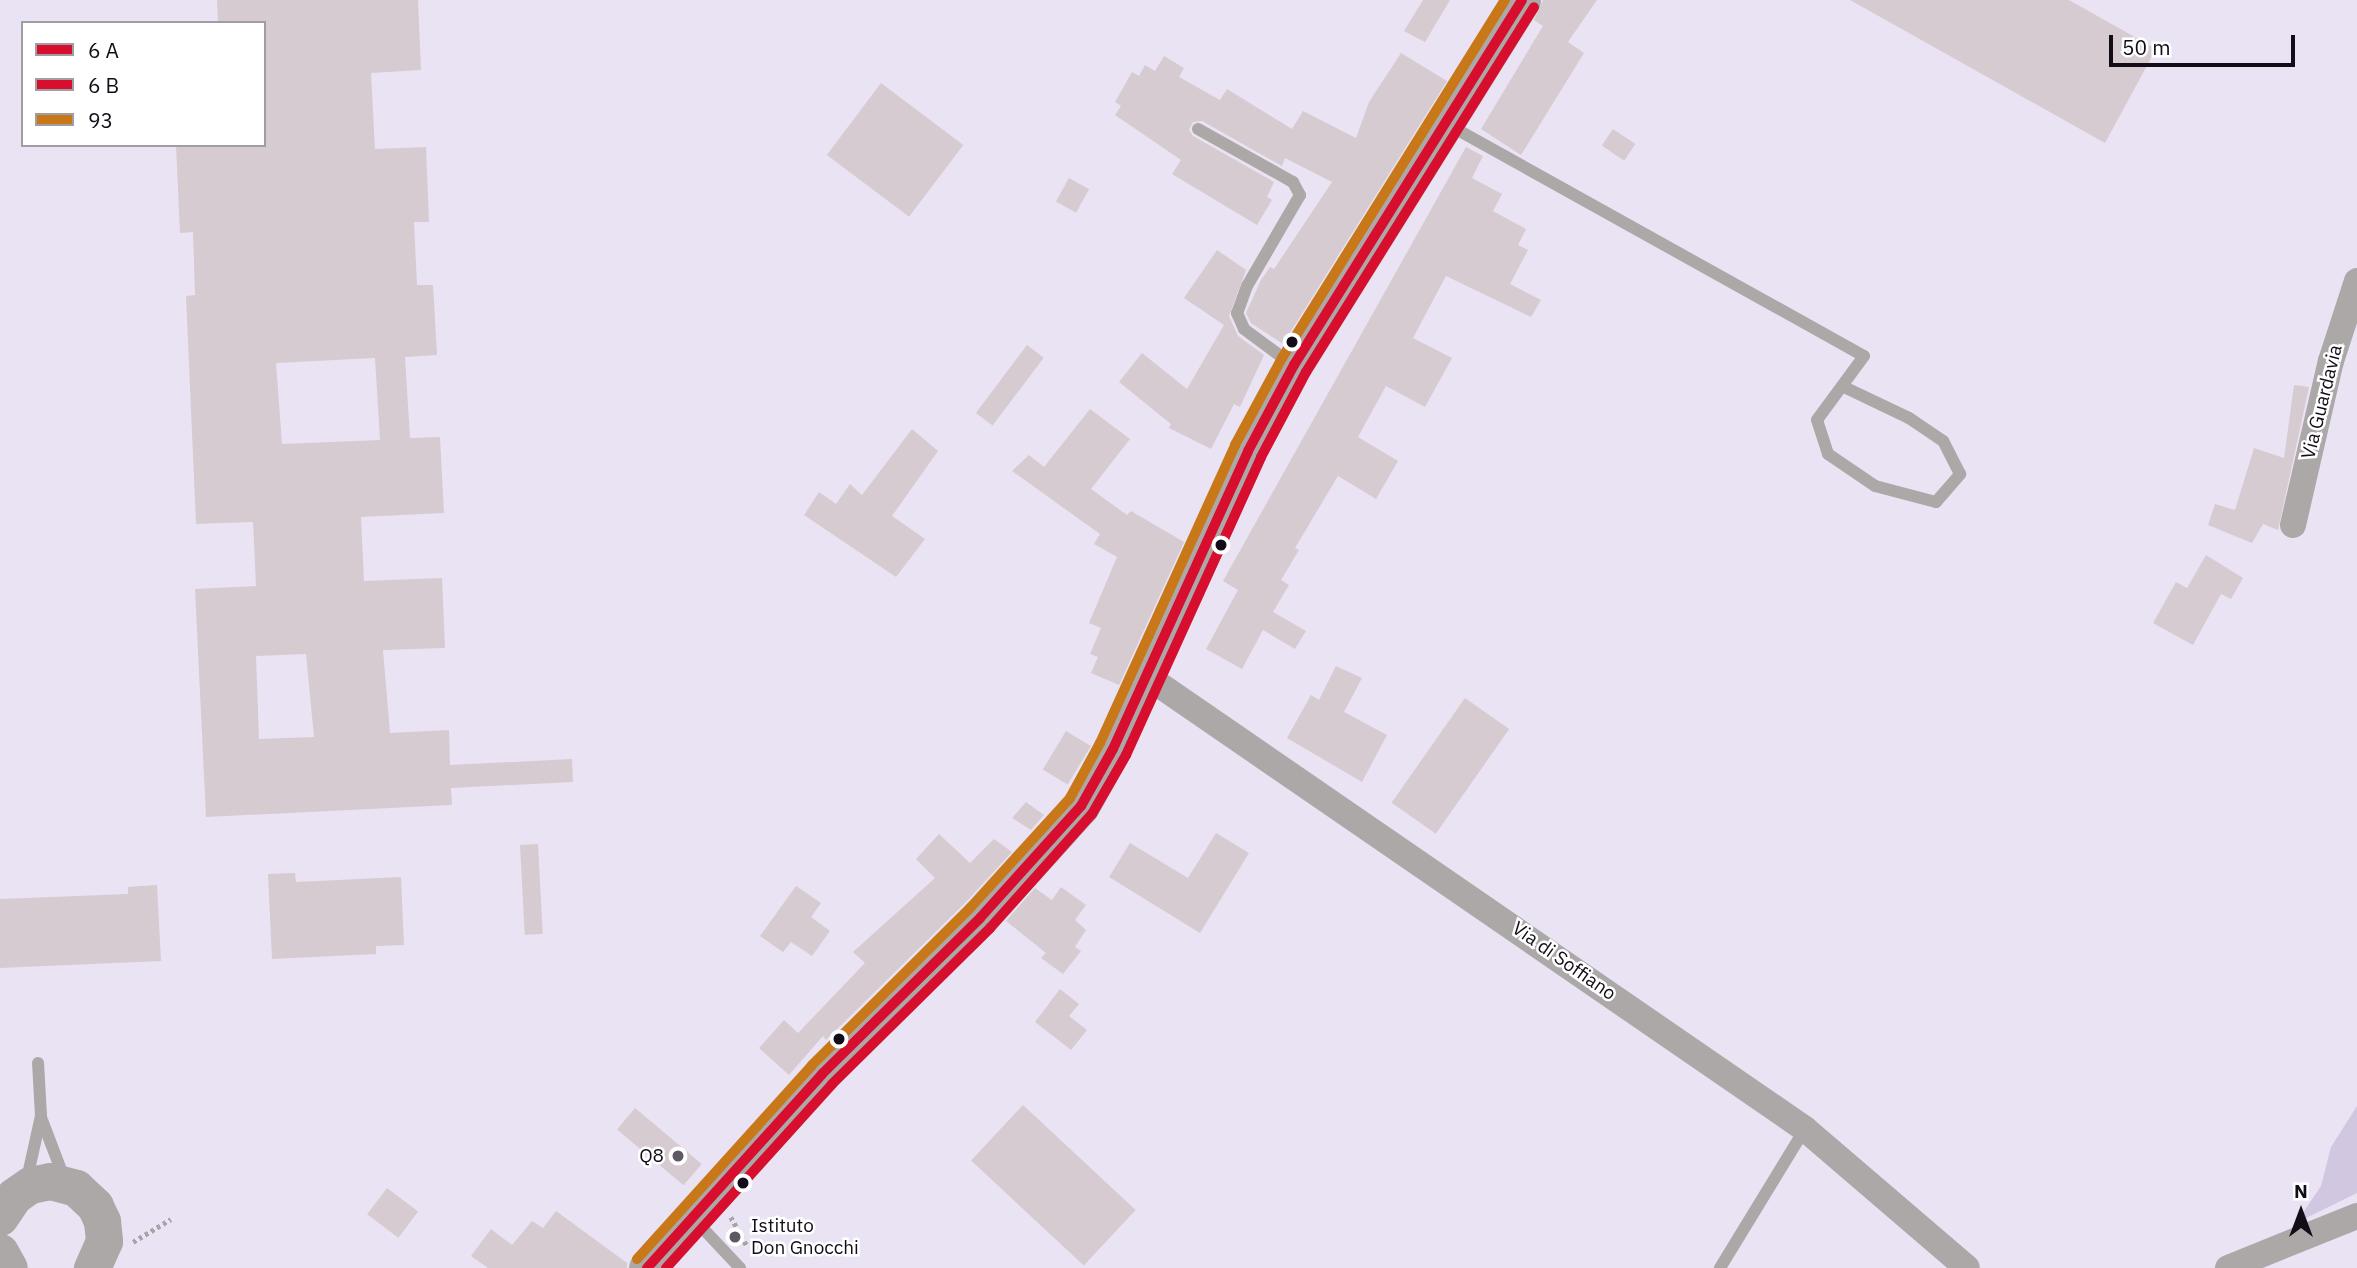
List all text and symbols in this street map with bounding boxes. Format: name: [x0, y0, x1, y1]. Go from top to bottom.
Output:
legend: [21, 21, 266, 147]
scale bar: [2112, 21, 2298, 65]
text: 50 m: [2122, 33, 2171, 61]
text: 6 A: [88, 36, 119, 64]
text: 6 B: [88, 71, 119, 99]
text: 93: [88, 106, 113, 134]
unlabelled marker: [1285, 335, 1299, 349]
street label: Via Guardavia: [2297, 342, 2347, 462]
unlabelled marker: [1214, 538, 1228, 552]
street label: Via di Soffiano: [1508, 917, 1620, 1005]
unlabelled marker: [832, 1032, 846, 1046]
place label: Q8: [639, 1145, 664, 1167]
marker: Q8: [670, 1148, 686, 1164]
unlabelled marker: [736, 1176, 750, 1190]
north arrow: [2266, 1177, 2336, 1247]
text: N: [2294, 1179, 2308, 1203]
place label: Istituto Don Gnocchi: [751, 1215, 859, 1259]
marker: Istituto Don Gnocchi: [725, 1227, 745, 1247]

